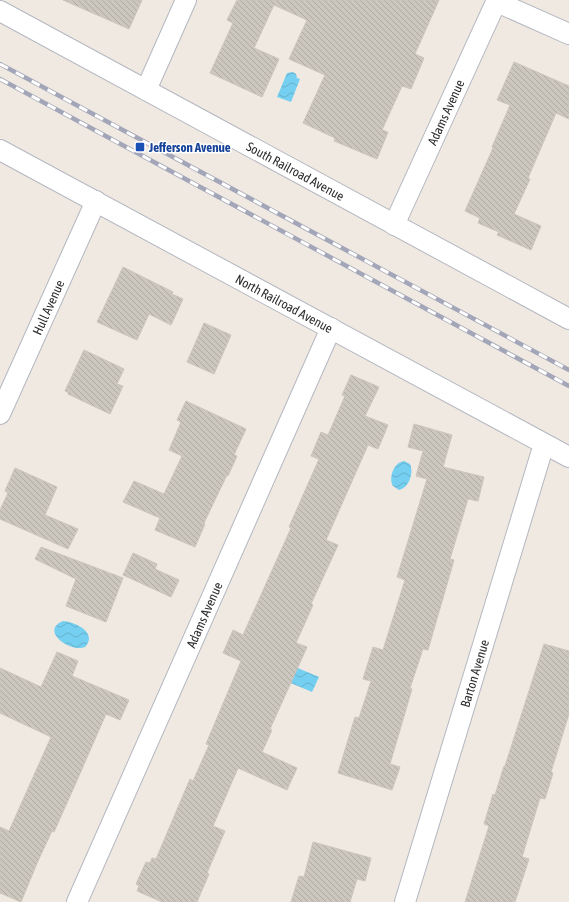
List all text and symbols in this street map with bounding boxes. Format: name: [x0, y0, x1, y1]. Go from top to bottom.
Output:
street label: Adams Avenue: [424, 77, 467, 147]
street label: South Railroad Avenue: [244, 138, 347, 203]
place label: Jefferson Avenue: [148, 140, 231, 155]
marker: Jefferson Avenue: [134, 141, 146, 153]
street label: North Railroad Avenue: [233, 271, 336, 336]
street label: Hull Avenue: [29, 277, 67, 337]
street label: Adams Avenue: [183, 580, 225, 650]
street label: Barton Avenue: [457, 638, 492, 709]

